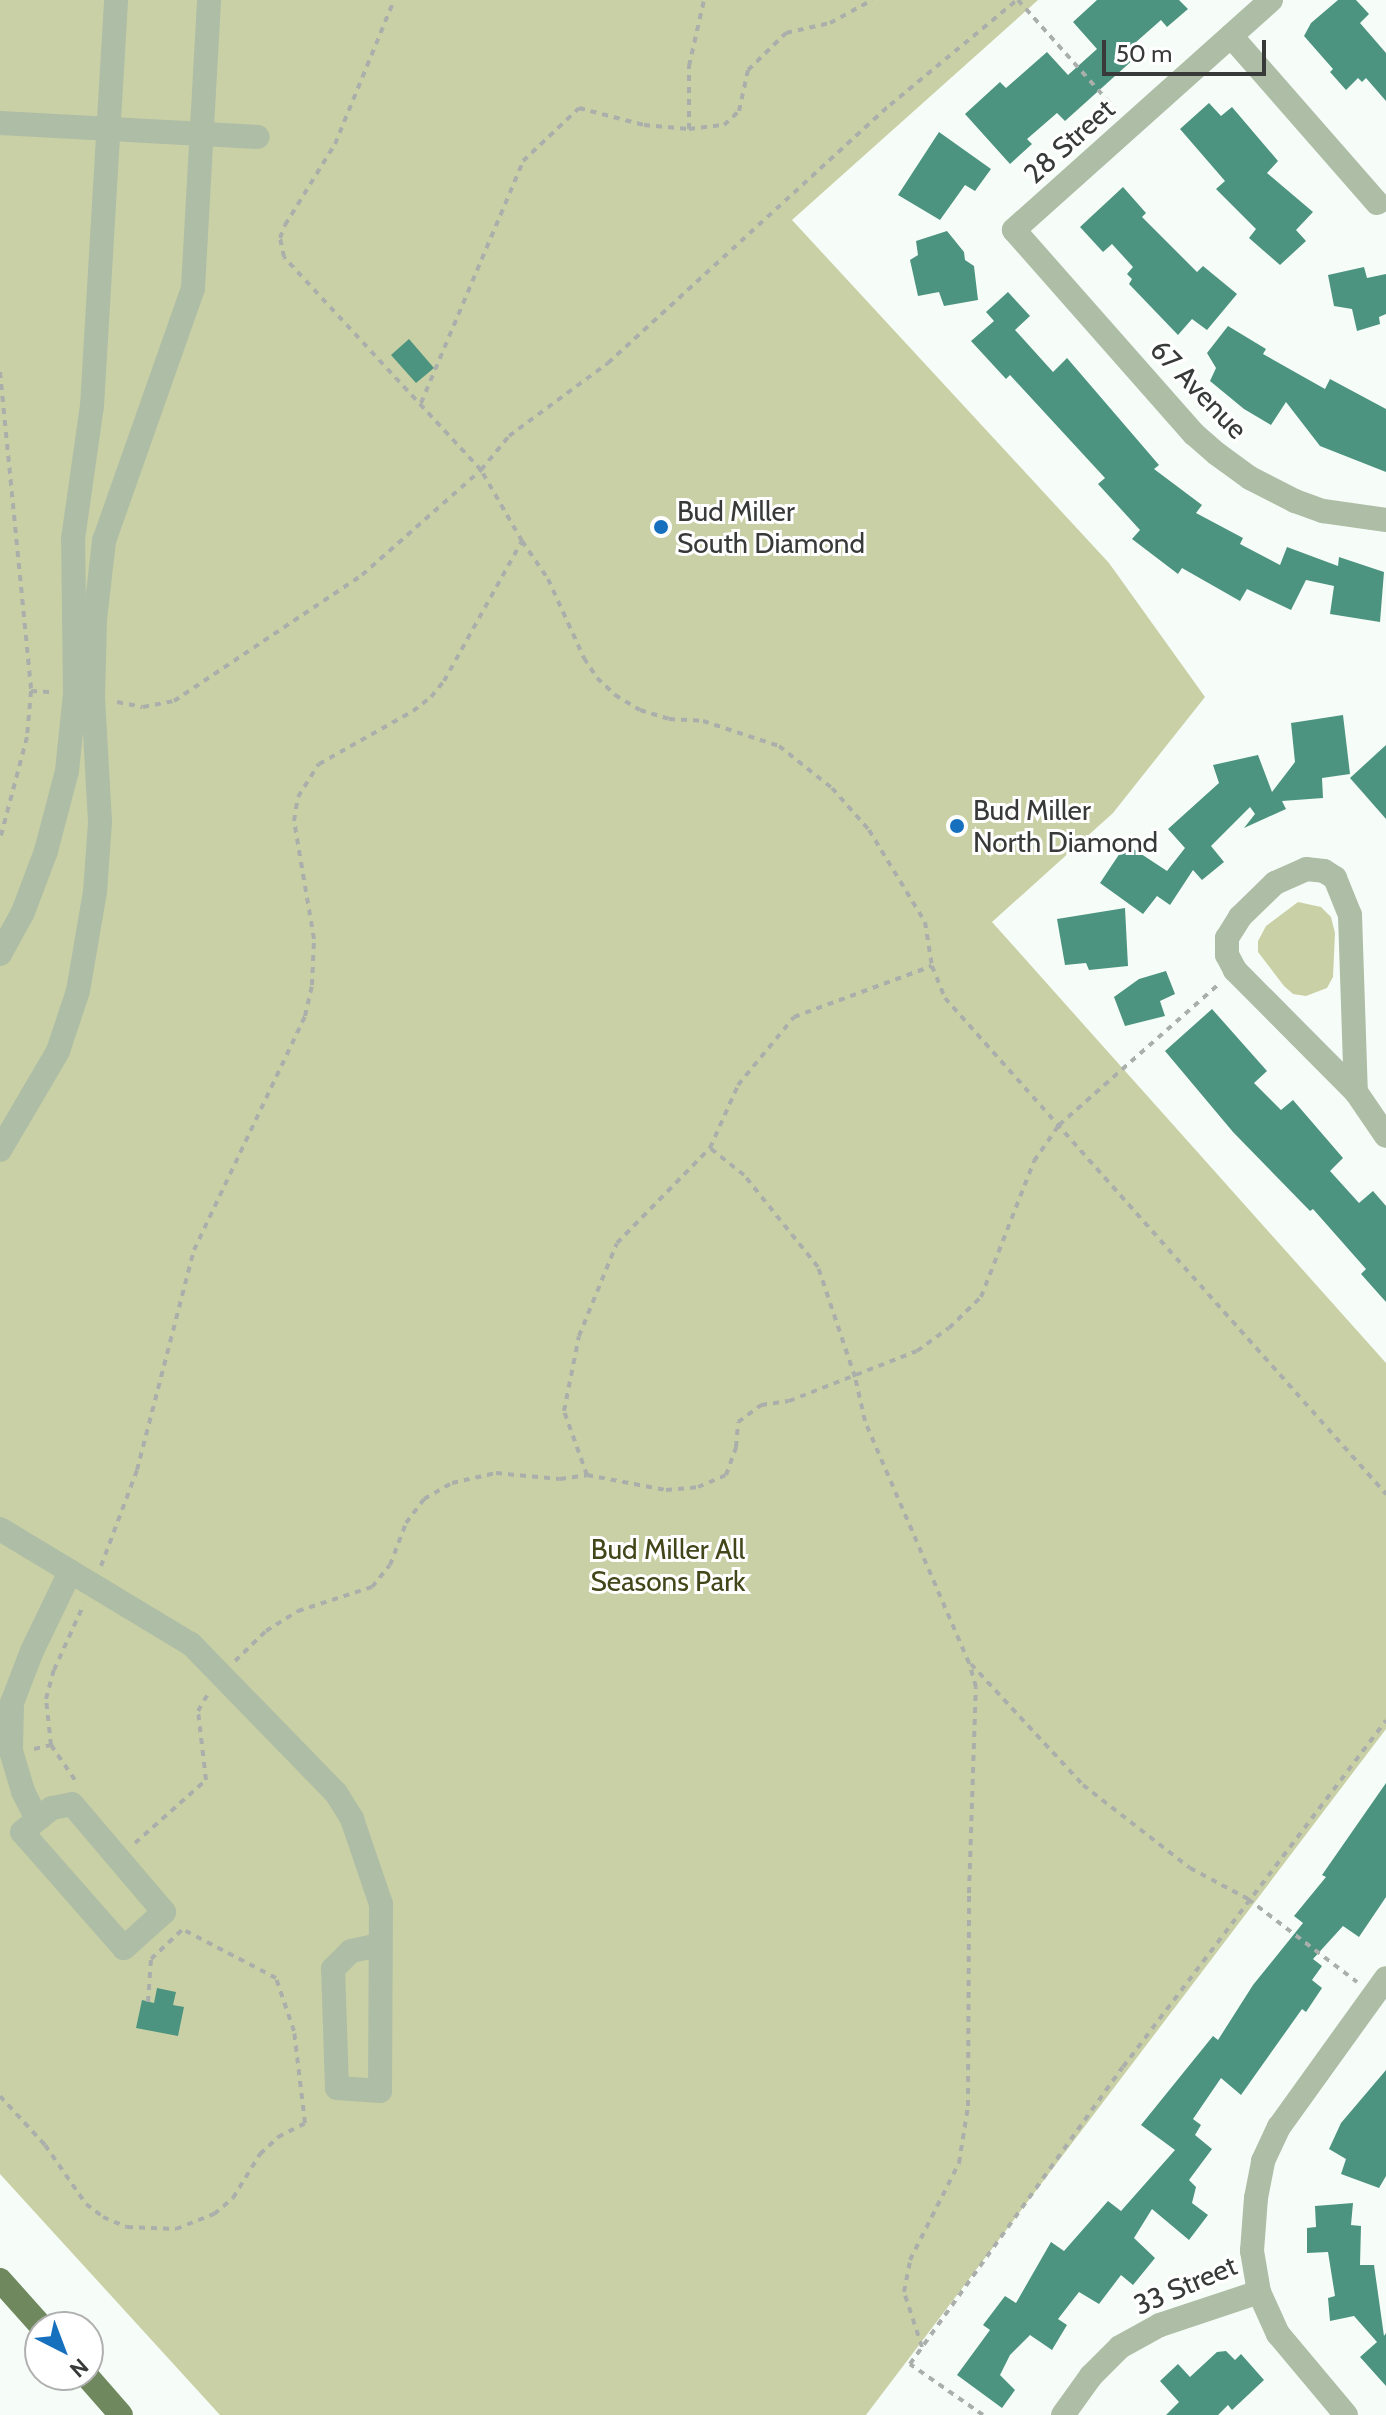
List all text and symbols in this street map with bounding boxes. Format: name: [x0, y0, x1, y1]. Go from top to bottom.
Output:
scale bar: [1106, 24, 1270, 74]
text: 50 m: [1116, 39, 1172, 68]
street label: 28 Street: [1017, 92, 1121, 190]
street label: 67 Avenue: [1144, 332, 1254, 446]
place label: Bud Miller South Diamond: [677, 494, 865, 560]
marker: Bud Miller South Diamond: [652, 518, 670, 536]
place label: Bud Miller North Diamond: [973, 793, 1158, 859]
marker: Bud Miller North Diamond: [948, 817, 966, 835]
park label: Bud Miller All Seasons Park: [590, 1532, 746, 1598]
street label: 33 Street: [1128, 2248, 1242, 2322]
north arrow: [24, 2311, 104, 2391]
text: N: [64, 2352, 94, 2383]

